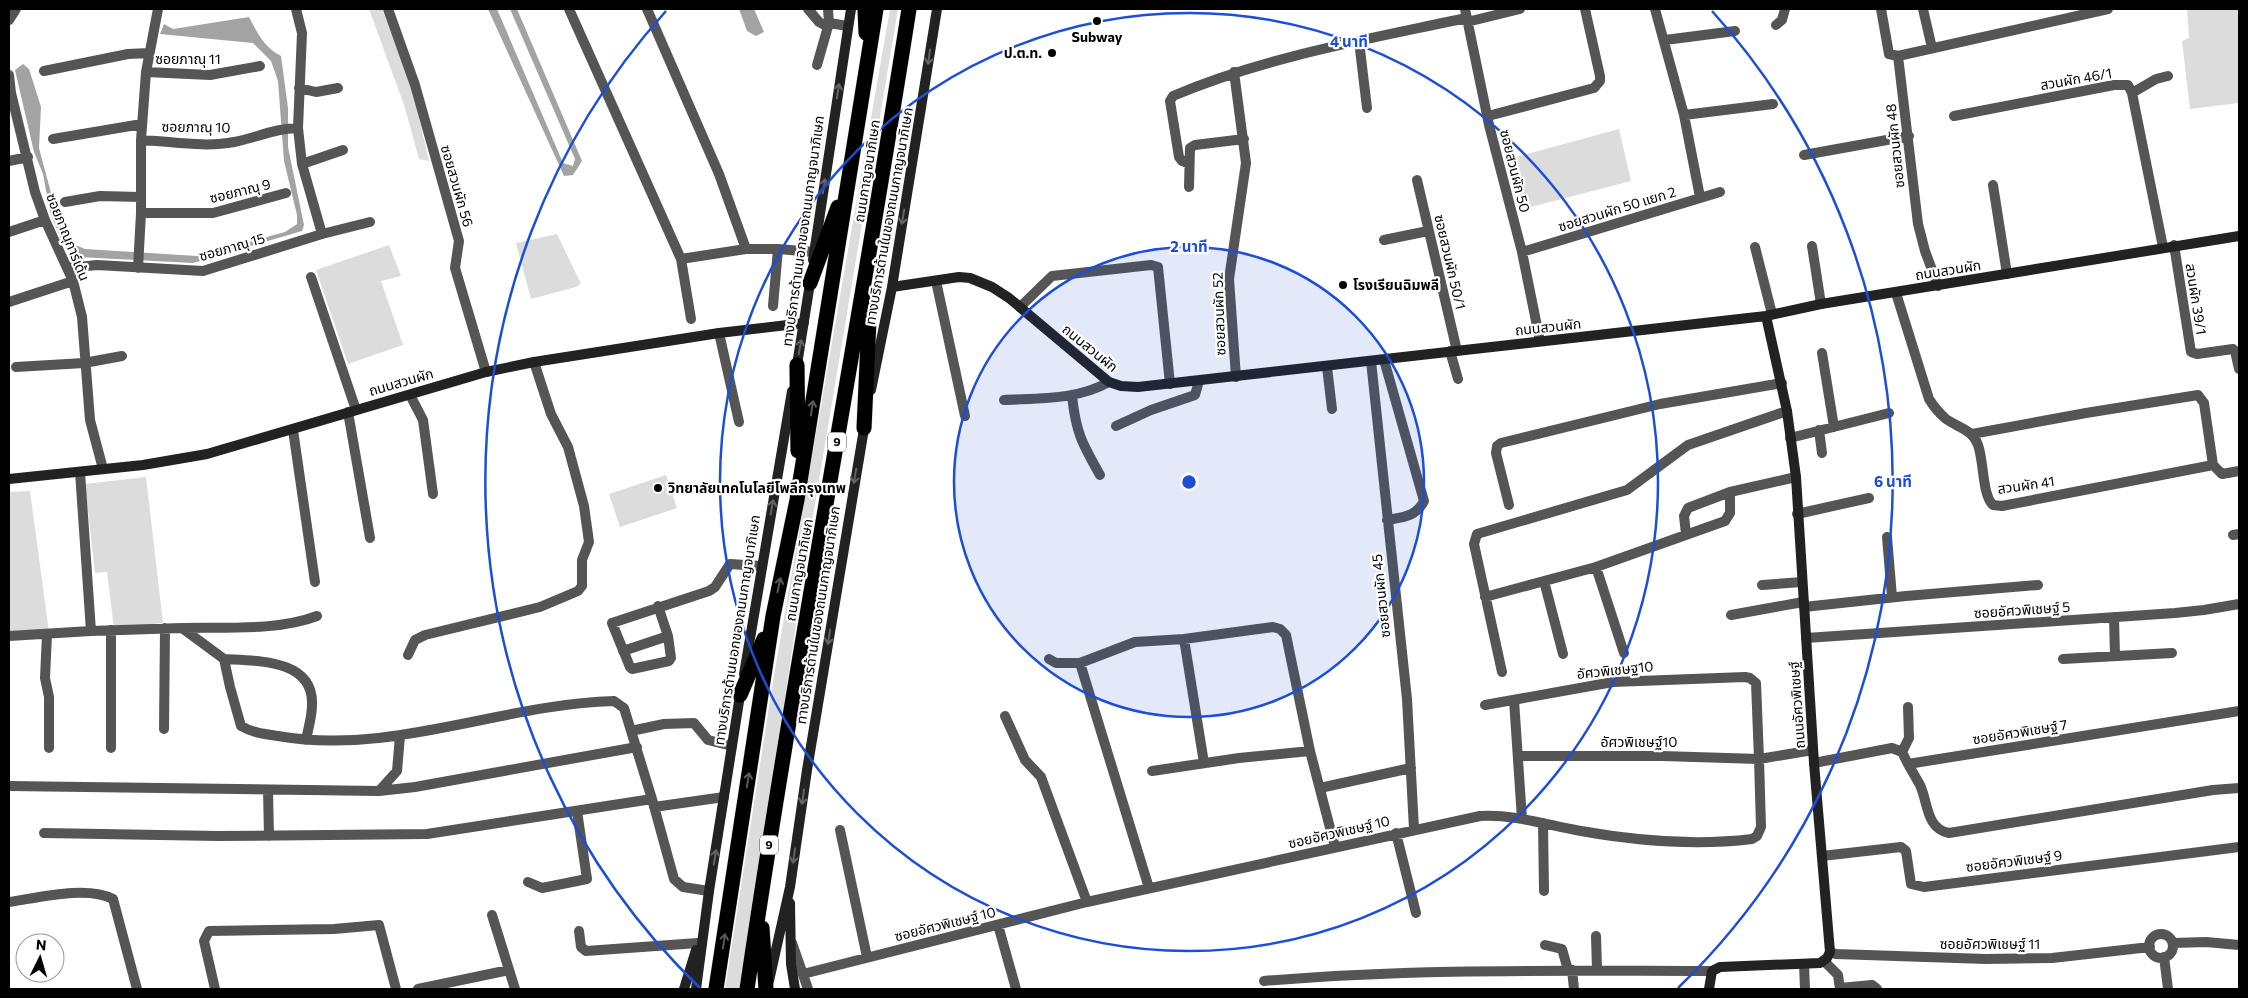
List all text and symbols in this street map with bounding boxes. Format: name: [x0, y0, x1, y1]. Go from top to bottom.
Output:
marker: Subway: [1091, 15, 1103, 27]
place label: Subway: [1072, 28, 1123, 45]
text: 4 นาที: [1330, 32, 1368, 50]
place label: ป.ต.ท.: [1004, 44, 1042, 61]
marker: ป.ต.ท.: [1046, 47, 1058, 59]
one-way arrow: [924, 49, 934, 65]
street label: ซอยภาณุ 11: [155, 50, 221, 68]
street label: สวนผัก 46/1: [2039, 64, 2113, 93]
one-way arrow: [833, 84, 843, 100]
street label: ซอยสวนผัก 48: [1882, 103, 1907, 189]
street label: ทางบริการด้านในของถนนกาญจนาภิเษก: [861, 106, 916, 326]
street label: ทางบริการด้านนอกของถนนกาญจนาภิเษก: [778, 114, 827, 347]
street label: ซอยภาณุ 10: [161, 117, 231, 137]
street label: ถนนกาญจนาภิเษก: [850, 118, 883, 224]
street label: ซอยสวนผัก 50: [1497, 128, 1534, 214]
street label: ซอยสวนผัก 56: [438, 143, 477, 229]
street label: ซอยภาณุ 9: [208, 175, 272, 207]
one-way arrow: [819, 178, 829, 194]
street label: ซอยสวนผัก 50 แยก 2: [1556, 182, 1678, 235]
street label: ซอยภาณุการ์เด้น: [42, 190, 94, 284]
one-way arrow: [898, 209, 908, 225]
street label: ซอยสวนผัก 50/1: [1431, 213, 1470, 311]
street label: ซอยภาณุ 15: [197, 229, 267, 265]
text: 2 นาที: [1170, 237, 1208, 255]
street label: ถนนสวนผัก: [1914, 256, 1982, 283]
street label: สวนผัก 39/1: [2182, 262, 2211, 336]
street label: ซอยสวนผัก 52: [1209, 272, 1228, 356]
place label: โรงเรียนฉิมพลี: [1353, 276, 1439, 293]
marker: โรงเรียนฉิมพลี: [1337, 279, 1349, 291]
street label: ถนนสวนผัก: [1514, 315, 1582, 338]
street label: ถนนสวนผัก: [1059, 320, 1122, 375]
one-way arrow: [796, 339, 806, 355]
street label: ถนนสวนผัก: [367, 364, 435, 399]
one-way arrow: [807, 401, 817, 417]
road number: 9: [828, 432, 846, 452]
one-way arrow: [849, 468, 859, 484]
text: 6 นาที: [1874, 472, 1912, 490]
street label: สวนผัก 41: [1996, 472, 2056, 497]
centre of rings: [1180, 473, 1198, 491]
place label: วิทยาลัยเทคโนโลยีโพลีกรุงเทพ: [668, 479, 846, 497]
marker: วิทยาลัยเทคโนโลยีโพลีกรุงเทพ: [652, 482, 664, 494]
one-way arrow: [767, 499, 777, 515]
street label: ทางบริการด้านในของถนนกาญจนาภิเษก: [792, 505, 843, 725]
street label: ทางบริการด้านนอกของถนนกาญจนาภิเษก: [710, 514, 763, 746]
street label: ถนนกาญจนาภิเษก: [781, 517, 816, 623]
street label: ซอยสวนผัก 45: [1368, 553, 1393, 639]
one-way arrow: [775, 578, 785, 594]
street label: ซอยอัศวพิเชษฐ์ 5: [1973, 598, 2071, 621]
one-way arrow: [824, 628, 834, 644]
street label: อัศวพิเชษฐ10: [1576, 657, 1654, 682]
street label: ถนนอัศวพิเชษฐ์: [1785, 661, 1808, 749]
street label: ซอยอัศวพิเชษฐ์ 7: [1971, 716, 2069, 747]
street label: อัศวพิเชษฐ์10: [1601, 733, 1677, 750]
one-way arrow: [743, 773, 753, 789]
one-way arrow: [797, 789, 807, 805]
street label: ซอยอัศวพิเชษฐ์ 10: [1286, 812, 1391, 851]
road number: 9: [760, 836, 778, 854]
street label: ซอยอัศวพิเชษฐ์ 9: [1965, 846, 2063, 875]
one-way arrow: [789, 848, 799, 864]
one-way arrow: [710, 849, 720, 865]
street label: ซอยอัศวพิเชษฐ์ 10: [893, 903, 997, 944]
north arrow: [15, 933, 65, 983]
one-way arrow: [719, 933, 729, 949]
street label: ซอยอัศวพิเชษฐ์ 11: [1940, 935, 2040, 952]
text: N: [35, 936, 47, 953]

